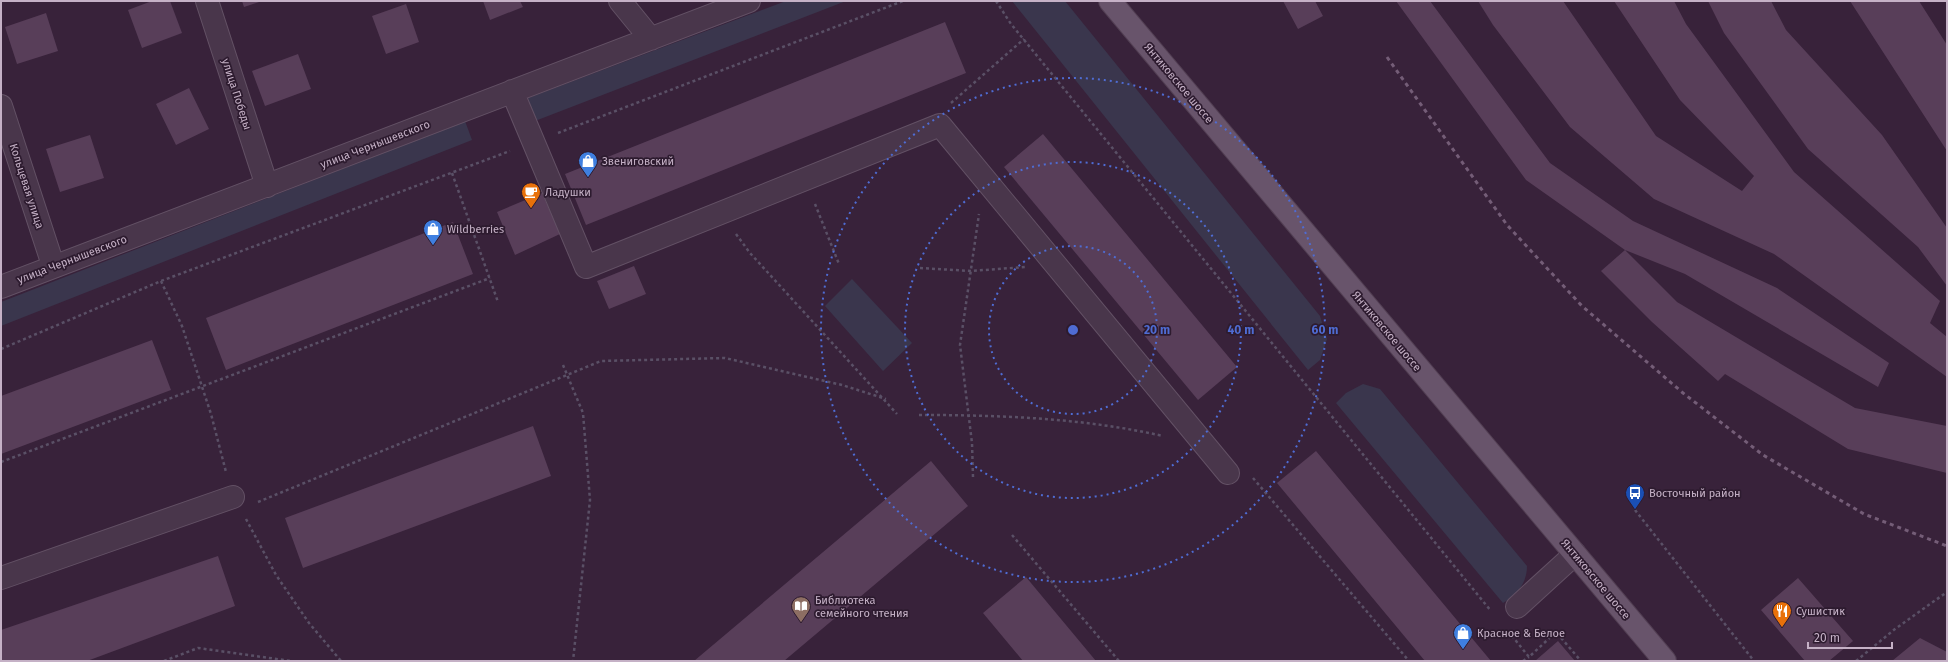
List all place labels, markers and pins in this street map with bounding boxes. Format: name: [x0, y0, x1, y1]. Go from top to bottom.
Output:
shop icon: Звениговский: [577, 150, 599, 178]
place label: Звениговский: [602, 155, 674, 168]
cafe icon: Ладушки: [520, 181, 542, 209]
place label: Ладушки: [545, 186, 591, 199]
shop icon: Wildberries: [422, 218, 444, 246]
place label: Wildberries: [447, 223, 504, 236]
centre of rings: [1066, 323, 1080, 337]
bus stop icon: Восточный район: [1624, 482, 1646, 510]
place label: Восточный район: [1649, 487, 1741, 500]
place label: Библиотека семейного чтения: [815, 594, 909, 620]
library icon: Библиотека семейного чтения: [790, 595, 812, 623]
restaurant icon: Сушистик: [1771, 600, 1793, 628]
place label: Сушистик: [1796, 605, 1845, 618]
shop icon: Красное & Белое: [1452, 622, 1474, 650]
place label: Красное & Белое: [1477, 627, 1565, 640]

